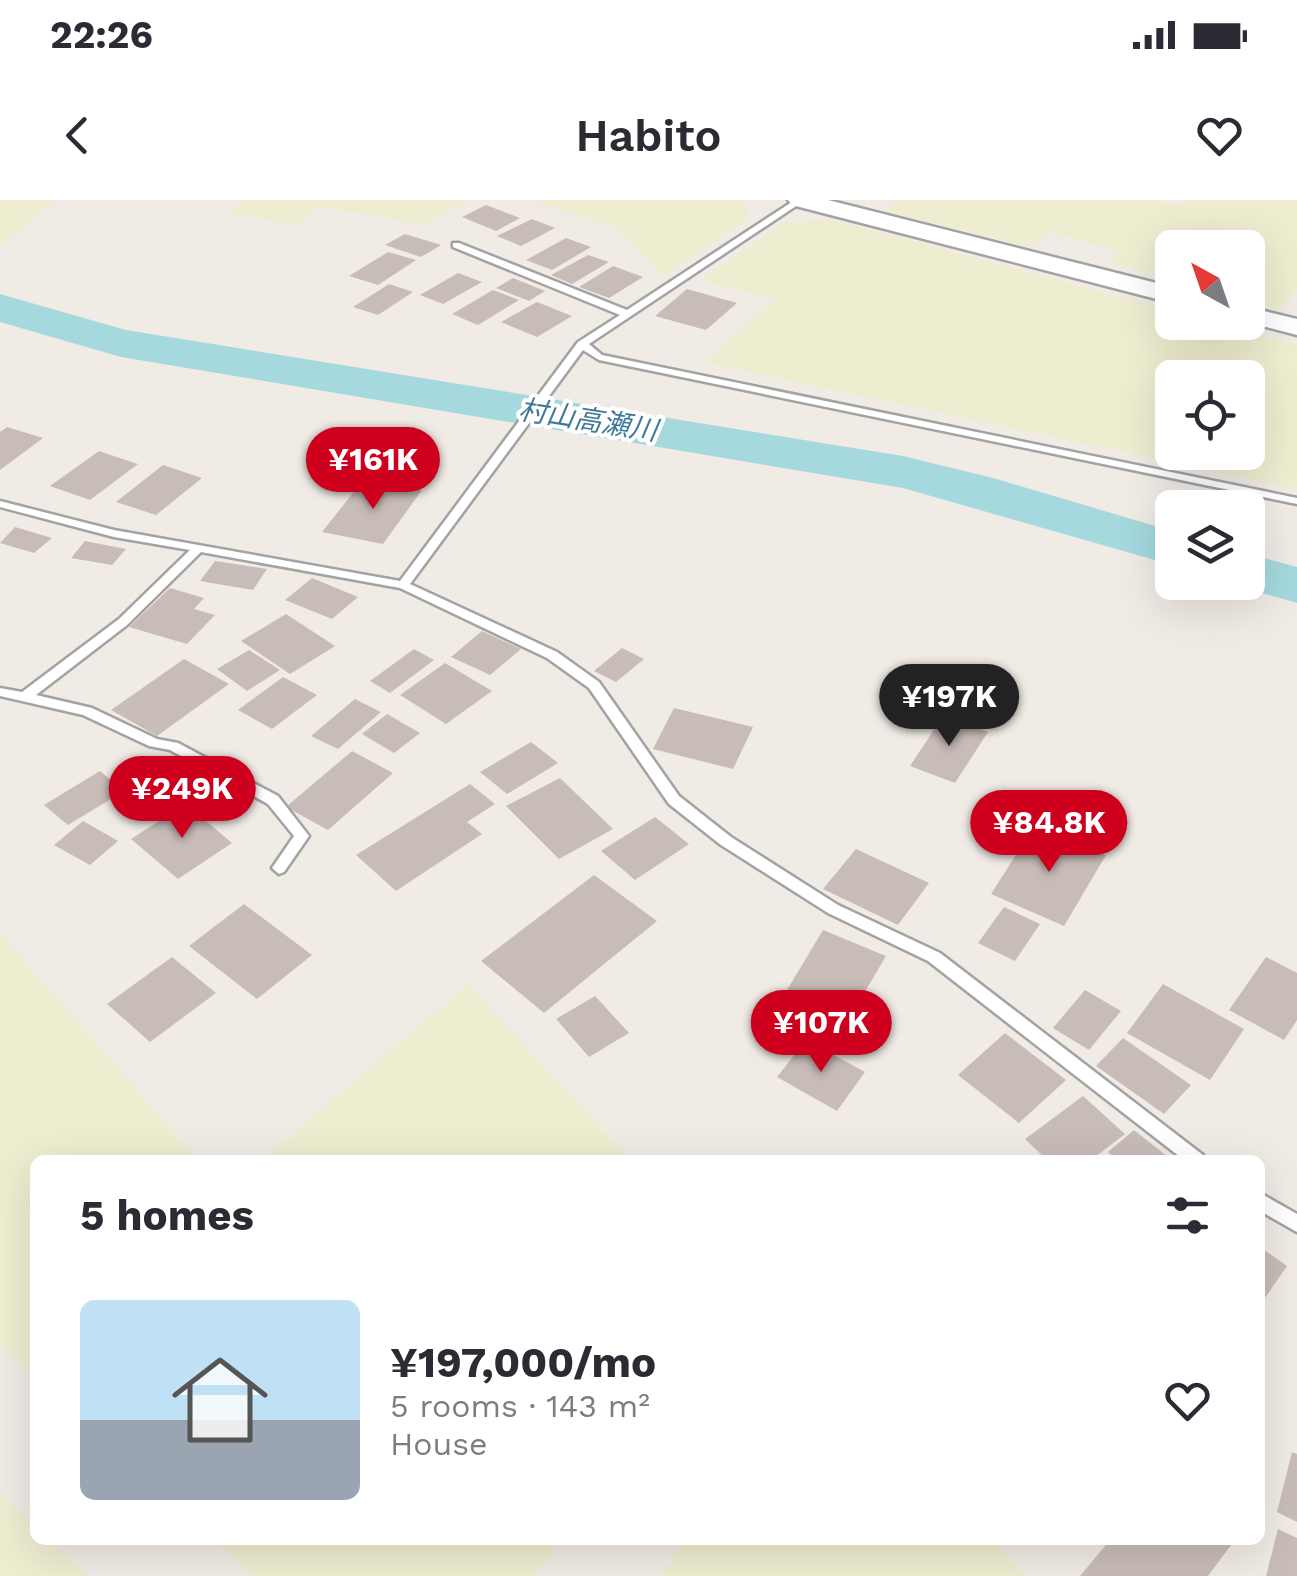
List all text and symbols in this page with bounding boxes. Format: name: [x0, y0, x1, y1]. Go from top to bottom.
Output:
text: 22:26: [50, 13, 153, 57]
icon: back: [50, 108, 105, 163]
icon: heart: [1192, 108, 1247, 163]
text: Habito: [575, 109, 722, 162]
north arrow: [1155, 230, 1265, 340]
map controls: [1155, 230, 1265, 600]
button: locate: [1155, 360, 1265, 470]
water label: 村山高瀬川: [516, 393, 663, 448]
pin: ¥161K: [303, 427, 443, 512]
text: ¥161K: [328, 440, 418, 478]
button: layers: [1155, 490, 1265, 600]
pin: ¥197K: [879, 664, 1019, 749]
text: ¥197K: [901, 677, 997, 715]
pin: ¥249K: [112, 756, 252, 841]
text: ¥249K: [131, 769, 233, 807]
pin: ¥84.8K: [968, 790, 1130, 875]
text: ¥84.8K: [992, 803, 1106, 841]
pin: ¥107K: [751, 990, 891, 1075]
text: ¥107K: [773, 1003, 869, 1041]
icon: filters: [1160, 1188, 1215, 1243]
text: 5 homes: [80, 1191, 254, 1240]
text: ¥197,000/mo: [390, 1338, 656, 1387]
icon: home: [160, 1340, 280, 1460]
icon: heart: [1160, 1373, 1215, 1428]
text: 5 rooms · 143 m²: [390, 1387, 650, 1425]
text: House: [390, 1425, 488, 1463]

